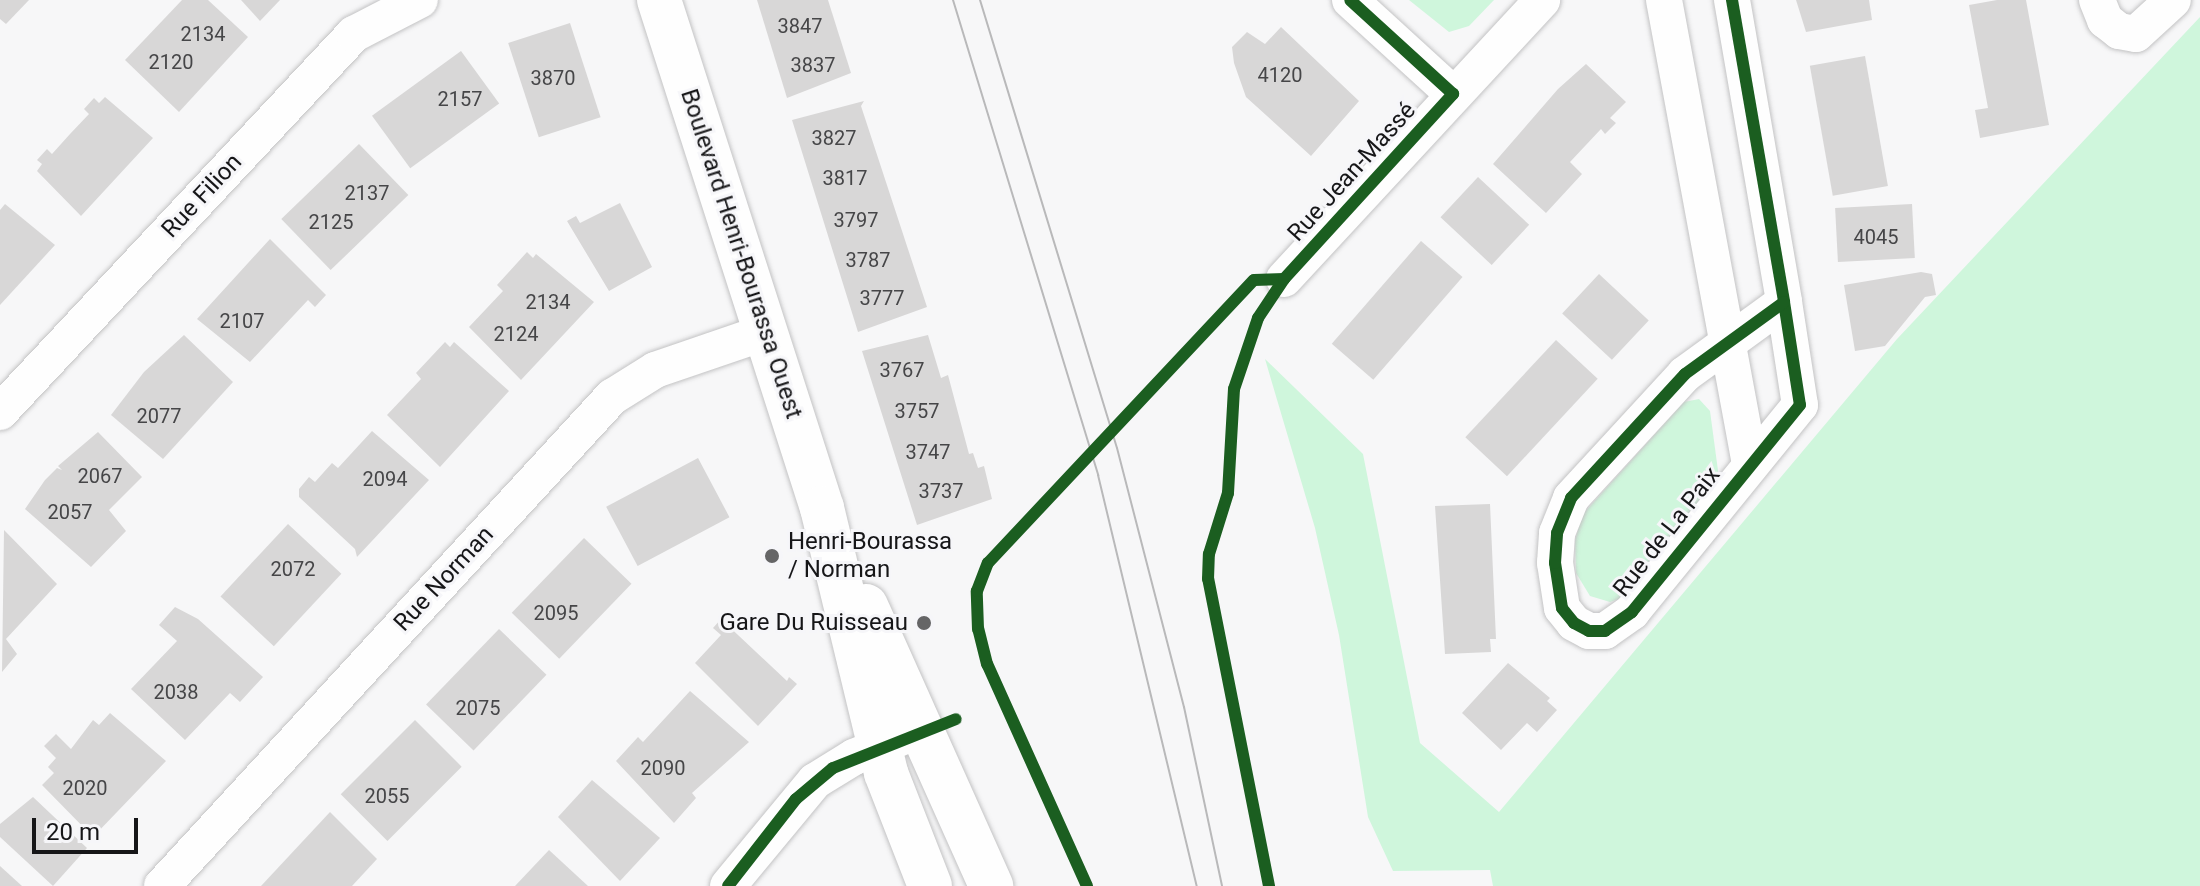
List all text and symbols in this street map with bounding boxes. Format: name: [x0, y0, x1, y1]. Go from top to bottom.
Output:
house number: 3847: [778, 14, 822, 38]
house number: 2134: [181, 22, 225, 46]
house number: 2120: [149, 50, 193, 74]
house number: 3837: [791, 53, 835, 77]
house number: 4120: [1258, 63, 1302, 87]
house number: 3870: [531, 66, 575, 90]
street label: Boulevard Henri-Bourassa Ouest: [674, 86, 808, 422]
house number: 2157: [438, 87, 482, 111]
street label: Rue Jean-Massé: [1282, 97, 1422, 247]
house number: 3827: [812, 126, 856, 150]
street label: Rue Filion: [156, 148, 248, 244]
house number: 3817: [823, 166, 867, 190]
house number: 2137: [345, 181, 389, 205]
house number: 3797: [834, 208, 878, 232]
house number: 2125: [309, 210, 353, 234]
house number: 4045: [1854, 225, 1898, 249]
house number: 3787: [846, 248, 890, 272]
house number: 3777: [860, 286, 904, 310]
house number: 2134: [526, 290, 570, 314]
house number: 2107: [220, 309, 264, 333]
house number: 2124: [494, 322, 538, 346]
house number: 3767: [880, 358, 924, 382]
house number: 3757: [895, 399, 939, 423]
house number: 2077: [137, 404, 181, 428]
house number: 3747: [906, 440, 950, 464]
street label: Rue de La Paix: [1607, 461, 1727, 603]
house number: 2067: [78, 464, 122, 488]
house number: 2094: [363, 467, 407, 491]
house number: 3737: [919, 479, 963, 503]
house number: 2057: [48, 500, 92, 524]
street label: Rue Norman: [388, 521, 500, 637]
place label: Henri-Bourassa / Norman: [788, 528, 952, 584]
marker: Henri-Bourassa / Norman: [763, 547, 781, 565]
house number: 2072: [271, 557, 315, 581]
house number: 2095: [534, 601, 578, 625]
place label: Gare Du Ruisseau: [719, 609, 908, 637]
marker: Gare Du Ruisseau: [915, 614, 933, 632]
house number: 2038: [154, 680, 198, 704]
house number: 2075: [456, 696, 500, 720]
house number: 2090: [641, 756, 685, 780]
house number: 2020: [63, 776, 107, 800]
house number: 2055: [365, 784, 409, 808]
scale bar: [36, 802, 142, 852]
text: 20 m: [46, 818, 100, 846]

